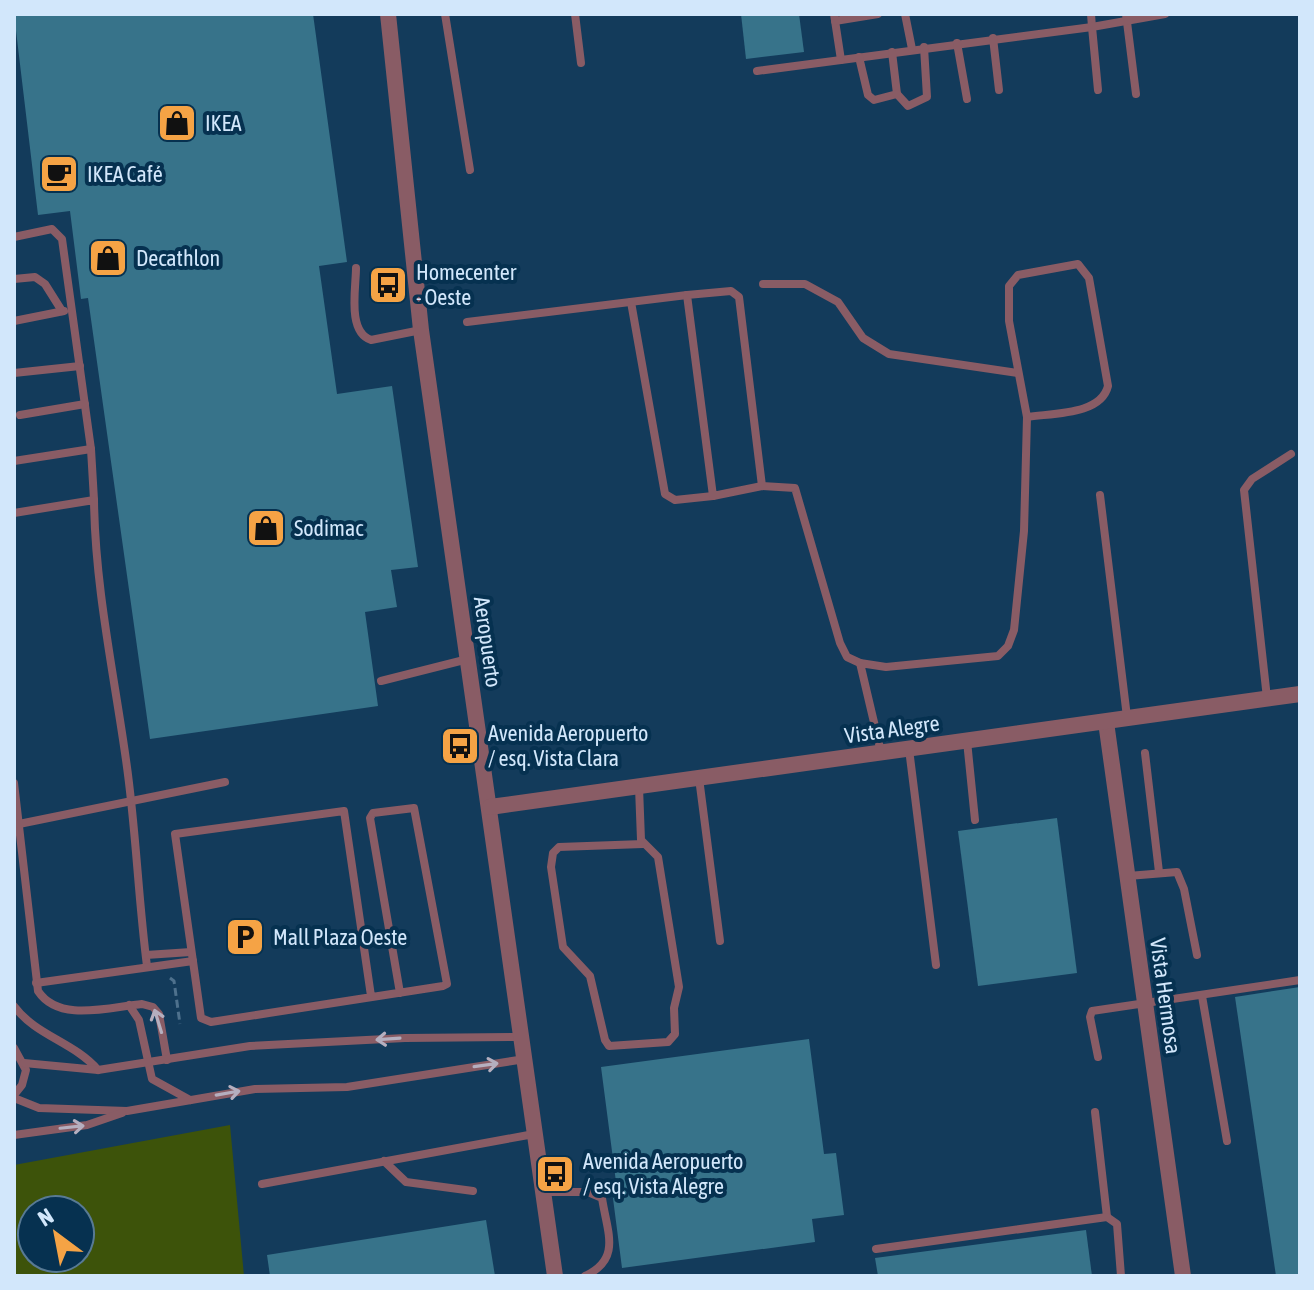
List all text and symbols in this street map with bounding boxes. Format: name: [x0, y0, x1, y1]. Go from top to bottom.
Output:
shop icon: IKEA: [156, 102, 198, 144]
place label: IKEA: [205, 110, 242, 136]
cafe icon: IKEA Café: [38, 153, 80, 195]
place label: IKEA Café: [87, 161, 163, 187]
shop icon: Decathlon: [87, 237, 129, 279]
place label: Decathlon: [136, 245, 220, 271]
place label: Homecenter - Oeste: [416, 259, 517, 310]
bus stop icon: Homecenter - Oeste: [367, 264, 409, 306]
shop icon: Sodimac: [245, 507, 287, 549]
place label: Sodimac: [294, 515, 364, 541]
street label: Aeropuerto: [469, 595, 507, 689]
street label: Vista Alegre: [843, 709, 941, 749]
place label: Avenida Aeropuerto / esq. Vista Clara: [488, 720, 648, 771]
bus stop icon: Avenida Aeropuerto / esq. Vista Clara: [439, 725, 481, 767]
parking icon: Mall Plaza Oeste: [224, 916, 266, 958]
place label: Mall Plaza Oeste: [273, 924, 407, 950]
street label: Vista Hermosa: [1145, 936, 1187, 1056]
one-way arrow: [150, 1009, 164, 1034]
one-way arrow: [375, 1032, 402, 1047]
one-way arrow: [472, 1057, 498, 1072]
one-way arrow: [215, 1085, 240, 1100]
one-way arrow: [58, 1119, 85, 1134]
place label: Avenida Aeropuerto / esq. Vista Alegre: [583, 1148, 743, 1199]
bus stop icon: Avenida Aeropuerto / esq. Vista Alegre: [534, 1153, 576, 1195]
north arrow: [16, 1194, 96, 1274]
text: N: [33, 1203, 58, 1232]

